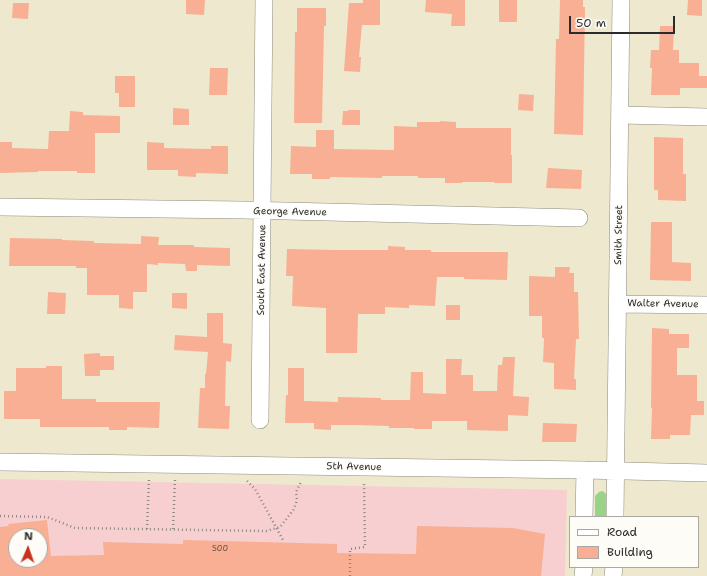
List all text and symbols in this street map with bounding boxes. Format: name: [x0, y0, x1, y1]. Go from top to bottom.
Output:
scale bar: [571, 8, 677, 34]
text: 50 m: [576, 15, 606, 31]
street label: George Avenue: [253, 205, 327, 219]
street label: Smith Street: [612, 205, 626, 265]
street label: South East Avenue: [255, 224, 269, 316]
street label: Walter Avenue: [627, 297, 699, 311]
street label: 5th Avenue: [326, 461, 382, 473]
legend: [569, 516, 699, 568]
text: Road: [607, 524, 637, 540]
north arrow: [8, 528, 48, 568]
text: N: [24, 529, 33, 544]
house number: 500: [212, 544, 228, 554]
text: Building: [607, 544, 653, 560]

